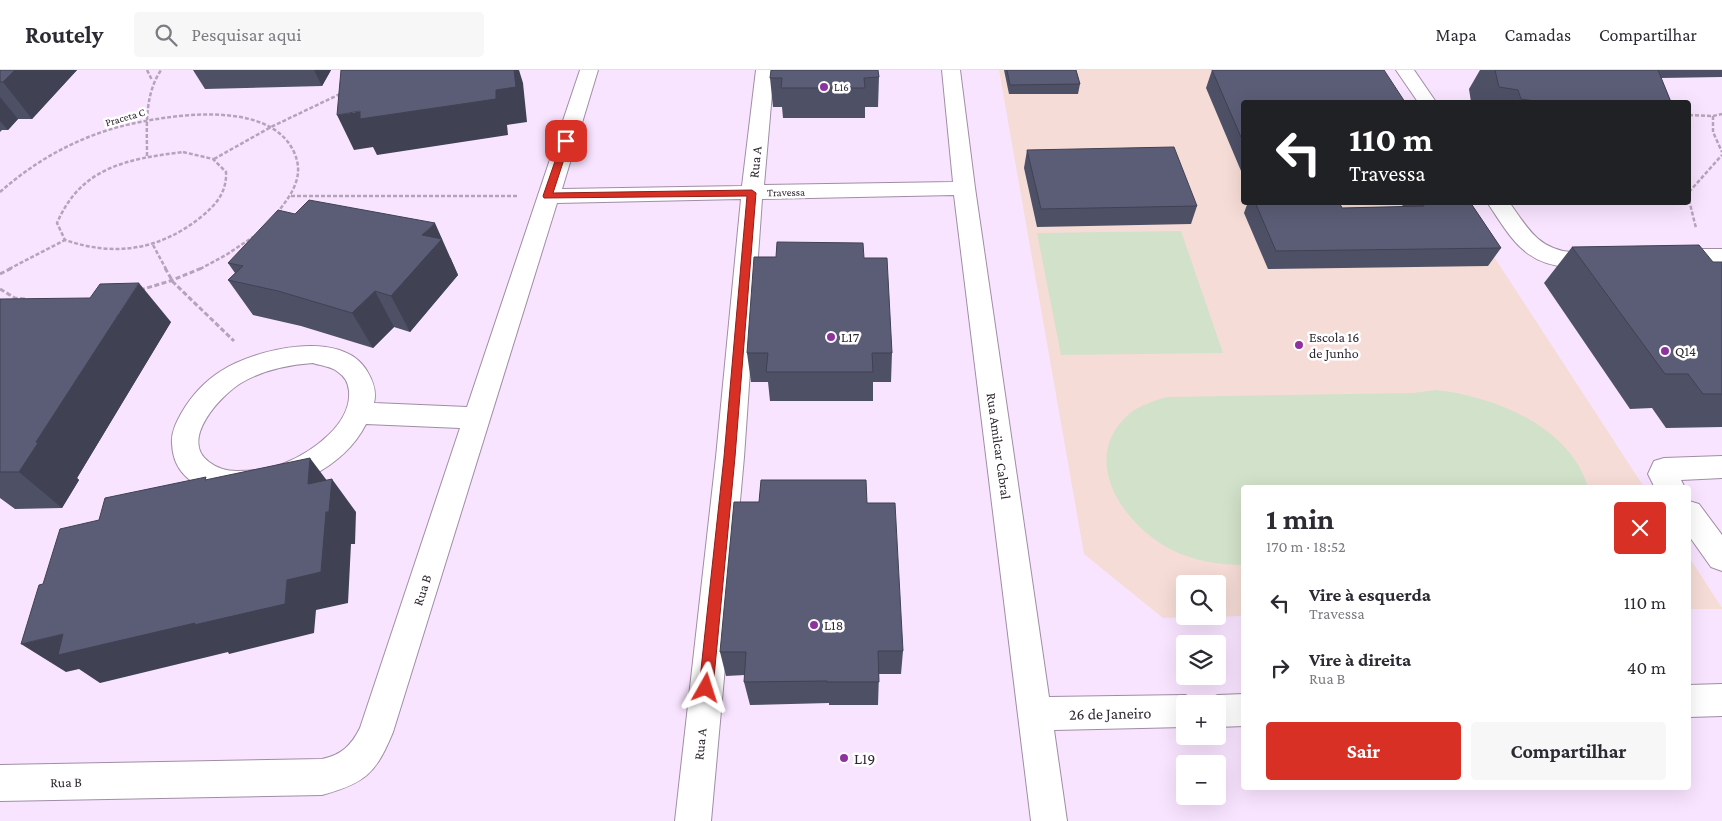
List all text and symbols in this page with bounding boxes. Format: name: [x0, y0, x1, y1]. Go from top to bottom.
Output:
search box: [134, 12, 484, 57]
text: Routely: [25, 21, 104, 48]
icon: search: [152, 21, 180, 49]
text: Pesquisar aqui: [192, 24, 301, 45]
text: Mapa: [1436, 25, 1477, 45]
text: Camadas: [1505, 25, 1571, 45]
text: Compartilhar: [1599, 25, 1697, 45]
marker: L16: [818, 81, 830, 93]
place label: L16: [834, 81, 849, 93]
street label: Praceta C: [104, 105, 147, 128]
pin: [545, 120, 587, 162]
icon: left: [1266, 120, 1331, 185]
text: 110 m: [1349, 120, 1433, 159]
icon: arrive: [552, 127, 580, 155]
street label: Rua A: [745, 145, 765, 179]
text: Travessa: [1349, 161, 1426, 186]
street label: Travessa: [767, 186, 805, 198]
place label: L17: [841, 329, 860, 345]
place label: Escola 16 de Junho: [1309, 329, 1359, 361]
marker: L17: [825, 331, 837, 343]
marker: Escola 16 de Junho: [1293, 339, 1305, 351]
place label: Q14: [1675, 343, 1696, 359]
marker: Q14: [1659, 345, 1671, 357]
street label: Rua Amilcar Cabral: [984, 392, 1014, 501]
text: 1 min: [1266, 502, 1334, 535]
button: close: [1614, 502, 1666, 554]
text: 170 m · 18:52: [1266, 538, 1346, 555]
street label: Rua B: [409, 572, 435, 608]
map controls: [1176, 575, 1226, 805]
button: search: [1176, 575, 1226, 625]
text: Vire à esquerda: [1309, 584, 1431, 605]
icon: left: [1266, 589, 1294, 617]
text: 110 m: [1624, 592, 1666, 613]
text: Travessa: [1309, 605, 1365, 622]
place label: L18: [824, 617, 843, 633]
marker: L18: [808, 619, 820, 631]
button: layers: [1176, 635, 1226, 685]
text: Vire à direita: [1309, 649, 1411, 670]
icon: right: [1266, 654, 1294, 682]
text: 40 m: [1627, 657, 1666, 678]
position arrow: [679, 661, 731, 713]
text: Rua B: [1309, 670, 1345, 687]
button: +: [1176, 695, 1226, 745]
street label: 26 de Janeiro: [1069, 704, 1151, 724]
button: Sair: [1266, 722, 1461, 780]
button: Compartilhar: [1471, 722, 1666, 780]
street label: Rua A: [690, 727, 710, 761]
place label: L19: [854, 750, 875, 767]
marker: L19: [838, 752, 850, 764]
button: −: [1176, 755, 1226, 805]
street label: Rua B: [50, 774, 82, 790]

